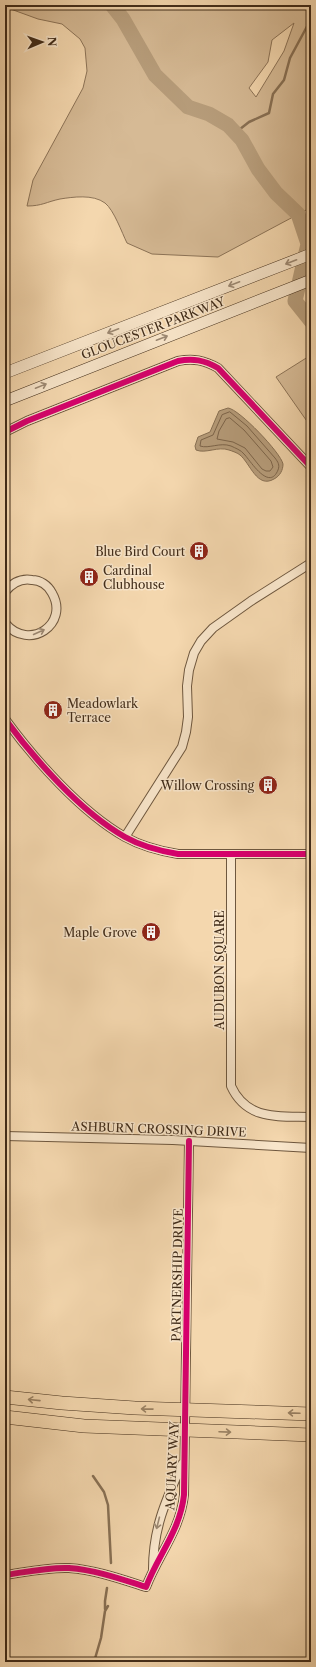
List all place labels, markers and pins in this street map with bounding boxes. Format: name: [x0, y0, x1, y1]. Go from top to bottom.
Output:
building icon: Blue Bird Court: [188, 540, 210, 562]
place label: Blue Bird Court: [95, 544, 186, 559]
place label: Cardinal Clubhouse: [103, 563, 165, 592]
building icon: Cardinal Clubhouse: [78, 566, 100, 588]
place label: Meadowlark Terrace: [67, 696, 139, 725]
building icon: Meadowlark Terrace: [42, 699, 64, 721]
building icon: Willow Crossing: [257, 774, 279, 796]
place label: Willow Crossing: [160, 778, 255, 793]
building icon: Maple Grove: [140, 921, 162, 943]
place label: Maple Grove: [63, 925, 137, 940]

